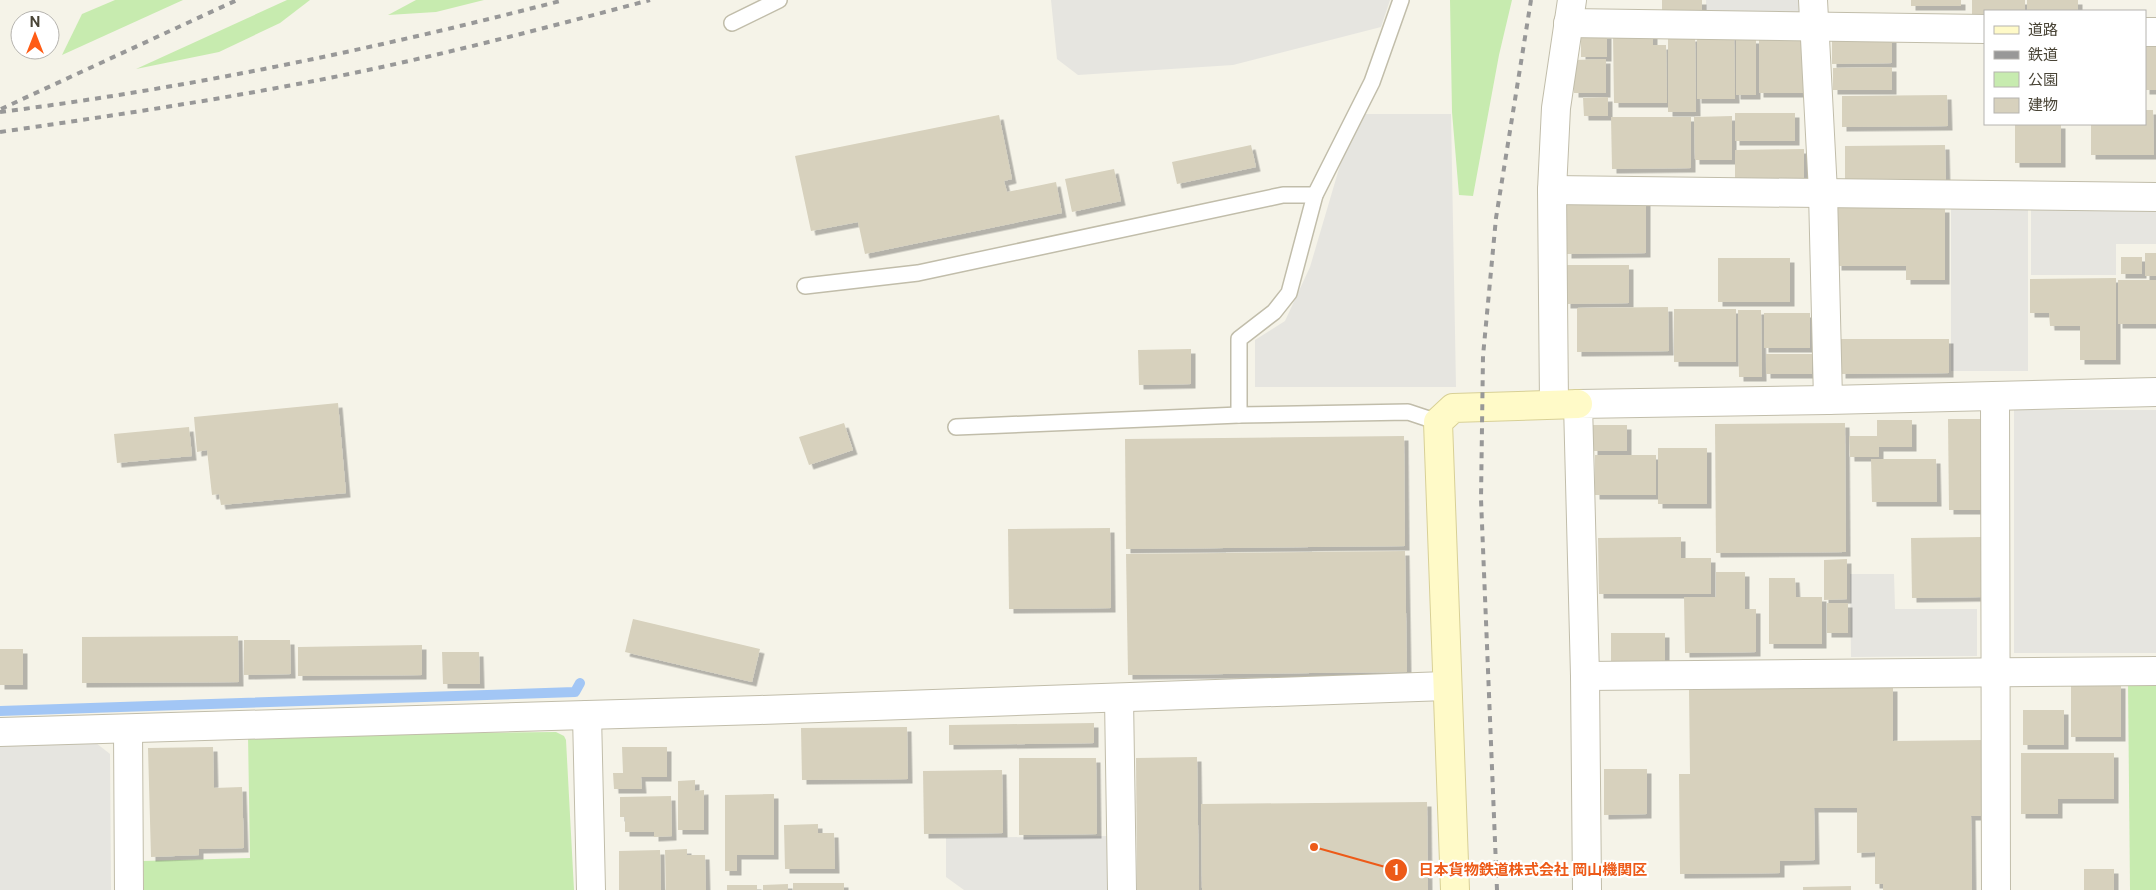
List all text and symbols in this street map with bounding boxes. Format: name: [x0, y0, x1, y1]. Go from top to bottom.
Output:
north arrow: [10, 10, 60, 60]
legend: [1984, 10, 2146, 125]
text: N: [30, 14, 40, 30]
text: 道路: [2028, 21, 2058, 38]
text: 鉄道: [2028, 46, 2058, 63]
text: 公園: [2028, 71, 2058, 88]
text: 建物: [2028, 96, 2058, 113]
callout: 日本貨物鉄道株式会社 岡山機関区: [1383, 855, 1657, 885]
text: 1: [1393, 861, 1399, 878]
text: 日本貨物鉄道株式会社 岡山機関区: [1419, 861, 1647, 878]

